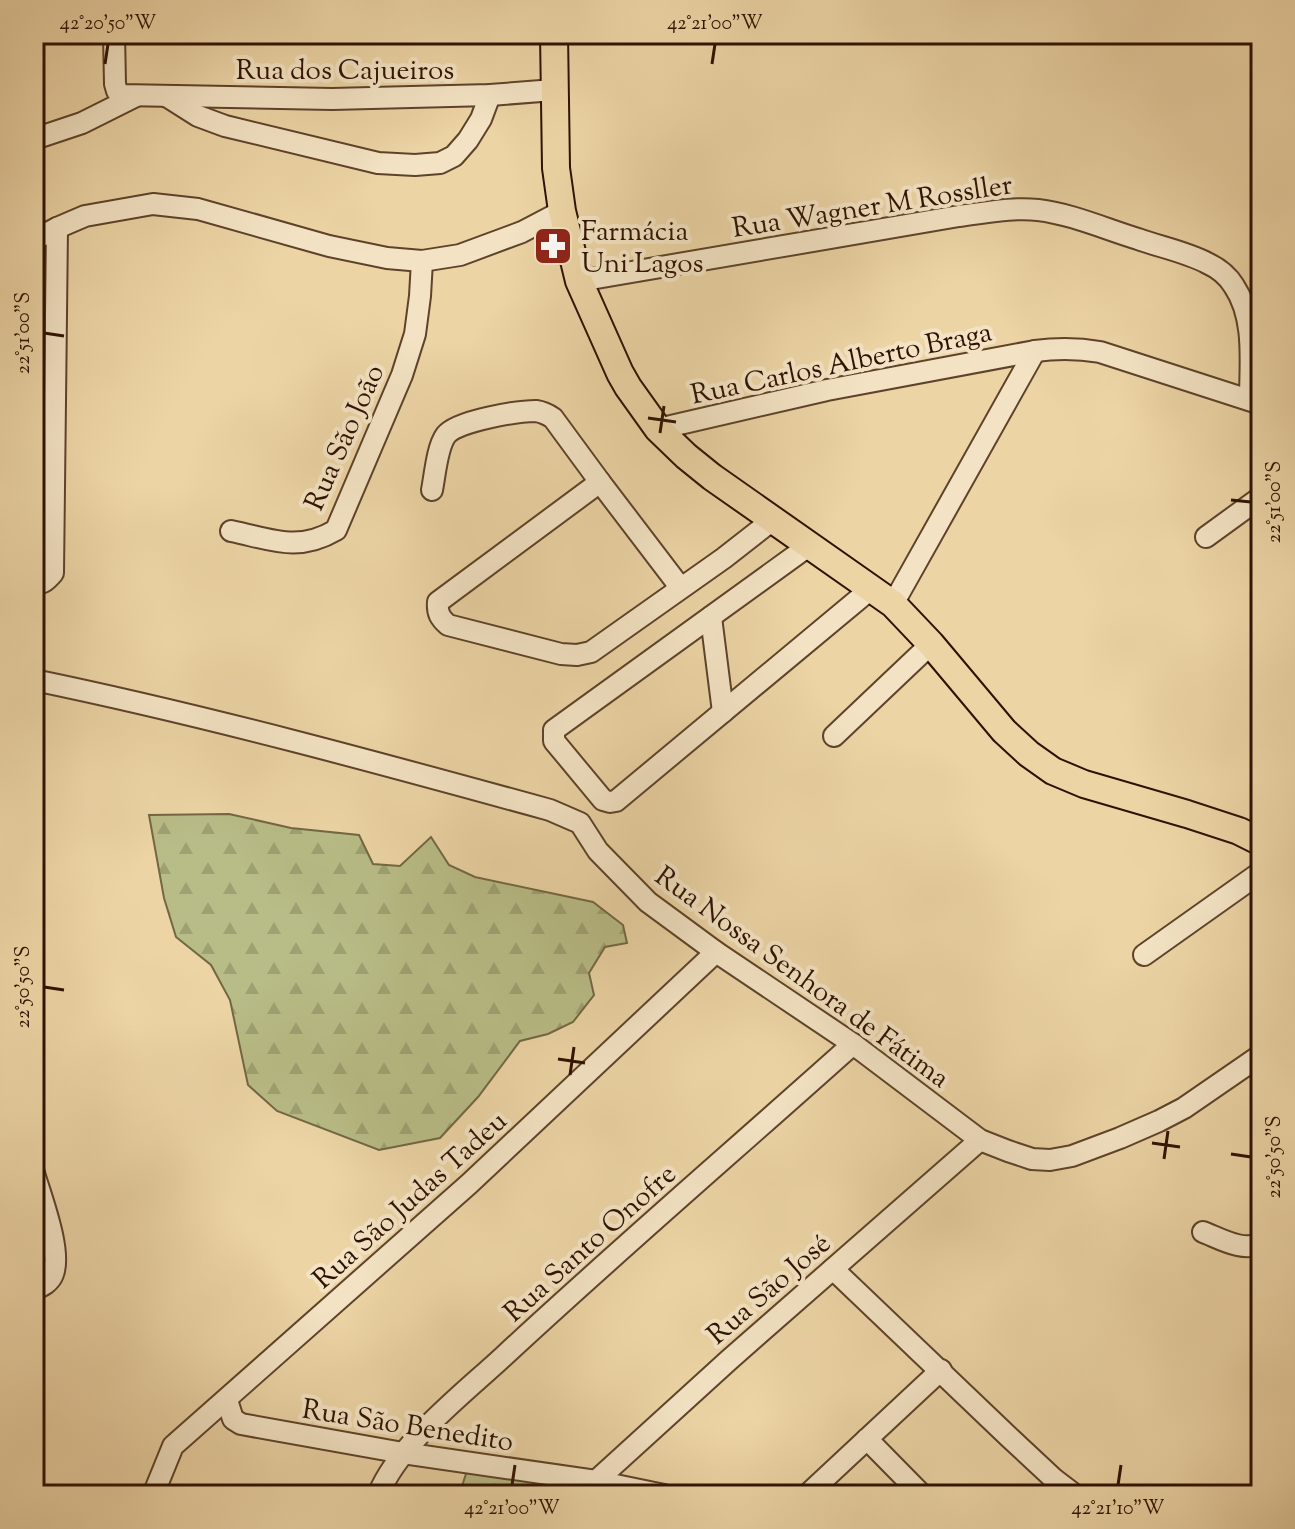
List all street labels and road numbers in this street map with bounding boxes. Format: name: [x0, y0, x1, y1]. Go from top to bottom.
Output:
street label: Rua dos Cajueiros: [236, 52, 454, 92]
street label: Rua Wagner M Rossller: [730, 166, 1016, 250]
street label: Rua Carlos Alberto Braga: [687, 313, 996, 416]
street label: Rua São João: [296, 359, 396, 518]
street label: Rua Nossa Senhora de Fátima: [646, 858, 957, 1099]
street label: Rua São Judas Tadeu: [305, 1103, 517, 1299]
street label: Rua Santo Onofre: [496, 1156, 686, 1333]
street label: Rua São José: [699, 1225, 841, 1355]
street label: Rua São Benedito: [299, 1391, 516, 1463]

